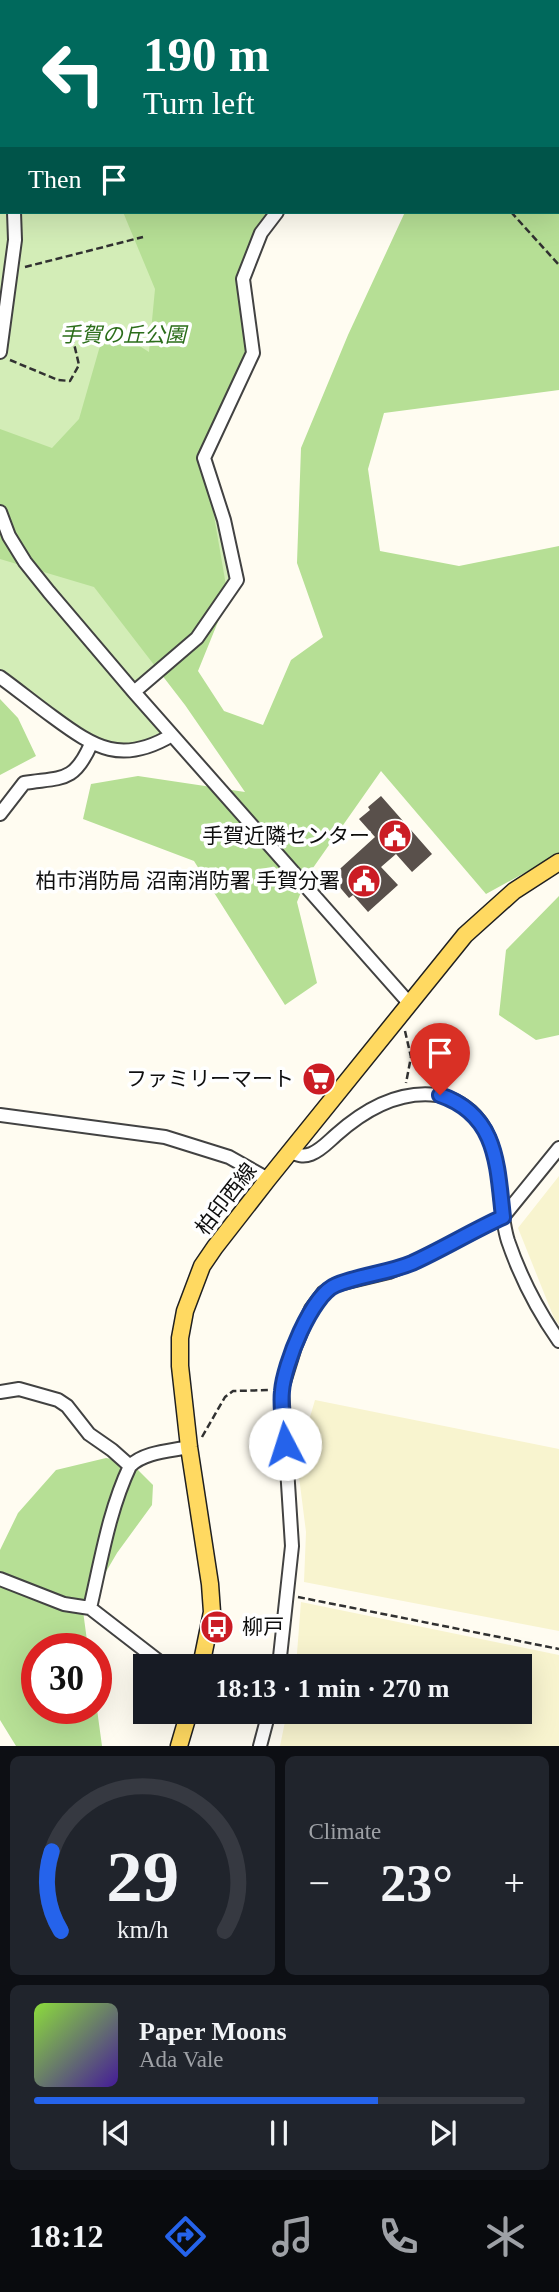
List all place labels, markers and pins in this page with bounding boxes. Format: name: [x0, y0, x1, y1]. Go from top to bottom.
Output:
public building icon: 手賀近隣センター: [376, 817, 414, 855]
place label: 手賀近隣センター: [202, 824, 370, 848]
public building icon: 柏市消防局 沼南消防署 手賀分署: [345, 862, 383, 900]
place label: 柏市消防局 沼南消防署 手賀分署: [36, 869, 340, 893]
pin: [410, 1023, 470, 1095]
supermarket icon: ファミリーマート: [300, 1060, 338, 1098]
place label: ファミリーマート: [126, 1067, 294, 1091]
bus stop icon: 柳戸: [198, 1608, 236, 1646]
place label: 柳戸: [242, 1615, 284, 1639]

